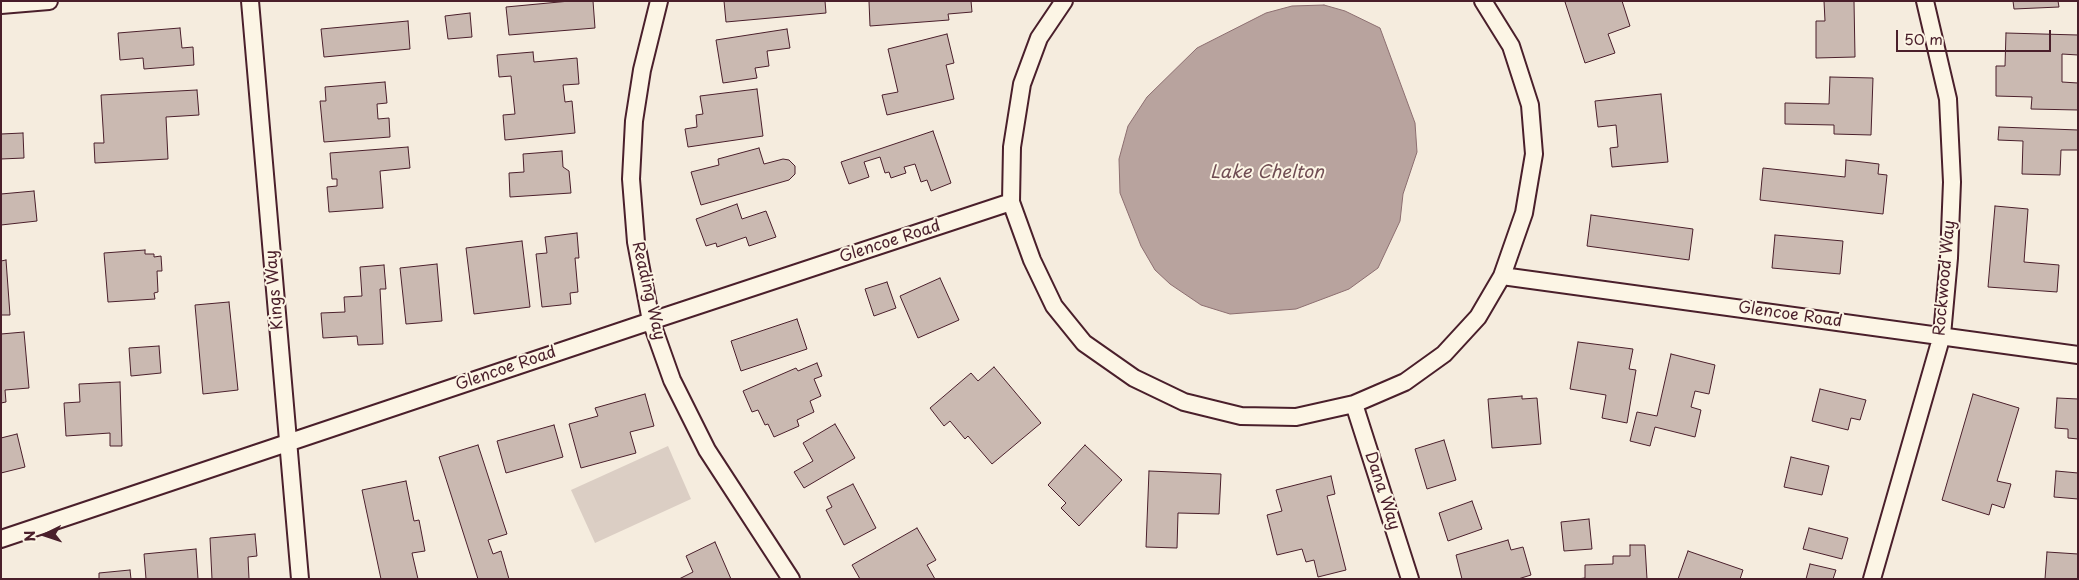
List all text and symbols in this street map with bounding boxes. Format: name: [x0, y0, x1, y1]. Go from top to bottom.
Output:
scale bar: [1899, 20, 2054, 52]
text: 50 m: [1904, 27, 1943, 50]
water label: Lake Chelton: [1210, 162, 1324, 184]
street label: Glencoe Road: [837, 217, 943, 267]
street label: Rockwood Way: [1930, 219, 1960, 337]
street label: Reading Way: [627, 240, 669, 342]
street label: Kings Way: [262, 249, 288, 331]
street label: Glencoe Road: [1737, 298, 1843, 332]
street label: Glencoe Road: [453, 343, 559, 395]
street label: Dana Way: [1360, 449, 1404, 533]
north arrow: [20, 510, 70, 560]
text: N: [19, 530, 40, 542]

